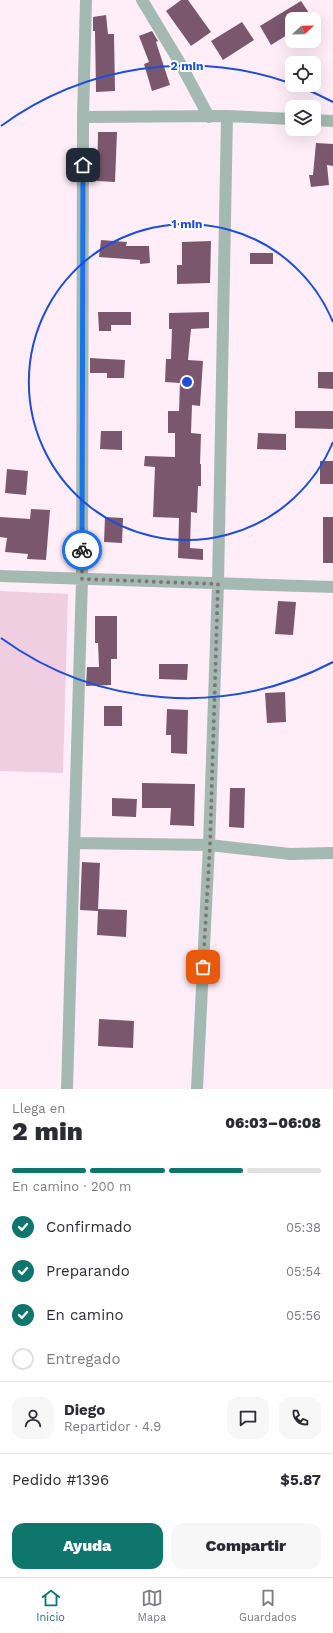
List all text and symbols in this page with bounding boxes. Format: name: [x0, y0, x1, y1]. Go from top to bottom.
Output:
north arrow: [285, 12, 321, 48]
map controls: [285, 12, 321, 136]
button: locate: [285, 56, 321, 92]
text: 2 min: [171, 59, 203, 73]
button: layers: [285, 100, 321, 136]
pin: [66, 148, 100, 182]
icon: home: [72, 154, 94, 176]
text: 1 min: [172, 217, 202, 231]
centre of rings: [180, 375, 194, 389]
courier: [62, 530, 102, 570]
icon: bike: [71, 539, 93, 561]
pin: [186, 950, 220, 984]
icon: bag: [192, 956, 214, 978]
text: Llega en: [12, 1101, 65, 1116]
text: 06:03–06:08: [225, 1114, 321, 1132]
text: 2 min: [12, 1116, 83, 1146]
text: En camino · 200 m: [12, 1179, 131, 1194]
icon: check: [12, 1216, 34, 1238]
text: Confirmado: [46, 1218, 132, 1236]
text: 05:38: [286, 1220, 321, 1235]
icon: check: [12, 1260, 34, 1282]
text: Preparando: [46, 1262, 130, 1280]
text: 05:54: [286, 1264, 321, 1279]
icon: check: [12, 1304, 34, 1326]
text: En camino: [46, 1306, 123, 1324]
text: 05:56: [286, 1308, 321, 1323]
text: Entregado: [46, 1350, 120, 1368]
button: person: [12, 1397, 54, 1439]
button: chat: [227, 1397, 269, 1439]
button: phone: [279, 1397, 321, 1439]
text: Diego: [64, 1401, 105, 1419]
text: Repartidor · 4.9: [64, 1419, 161, 1434]
text: Pedido #1396: [12, 1471, 109, 1489]
text: $5.87: [280, 1471, 321, 1489]
button: Ayuda: [12, 1523, 163, 1569]
button: Compartir: [171, 1523, 321, 1569]
tab: Inicio: [36, 1587, 65, 1624]
tab: Mapa: [138, 1587, 166, 1624]
tab: Guardados: [239, 1587, 297, 1624]

